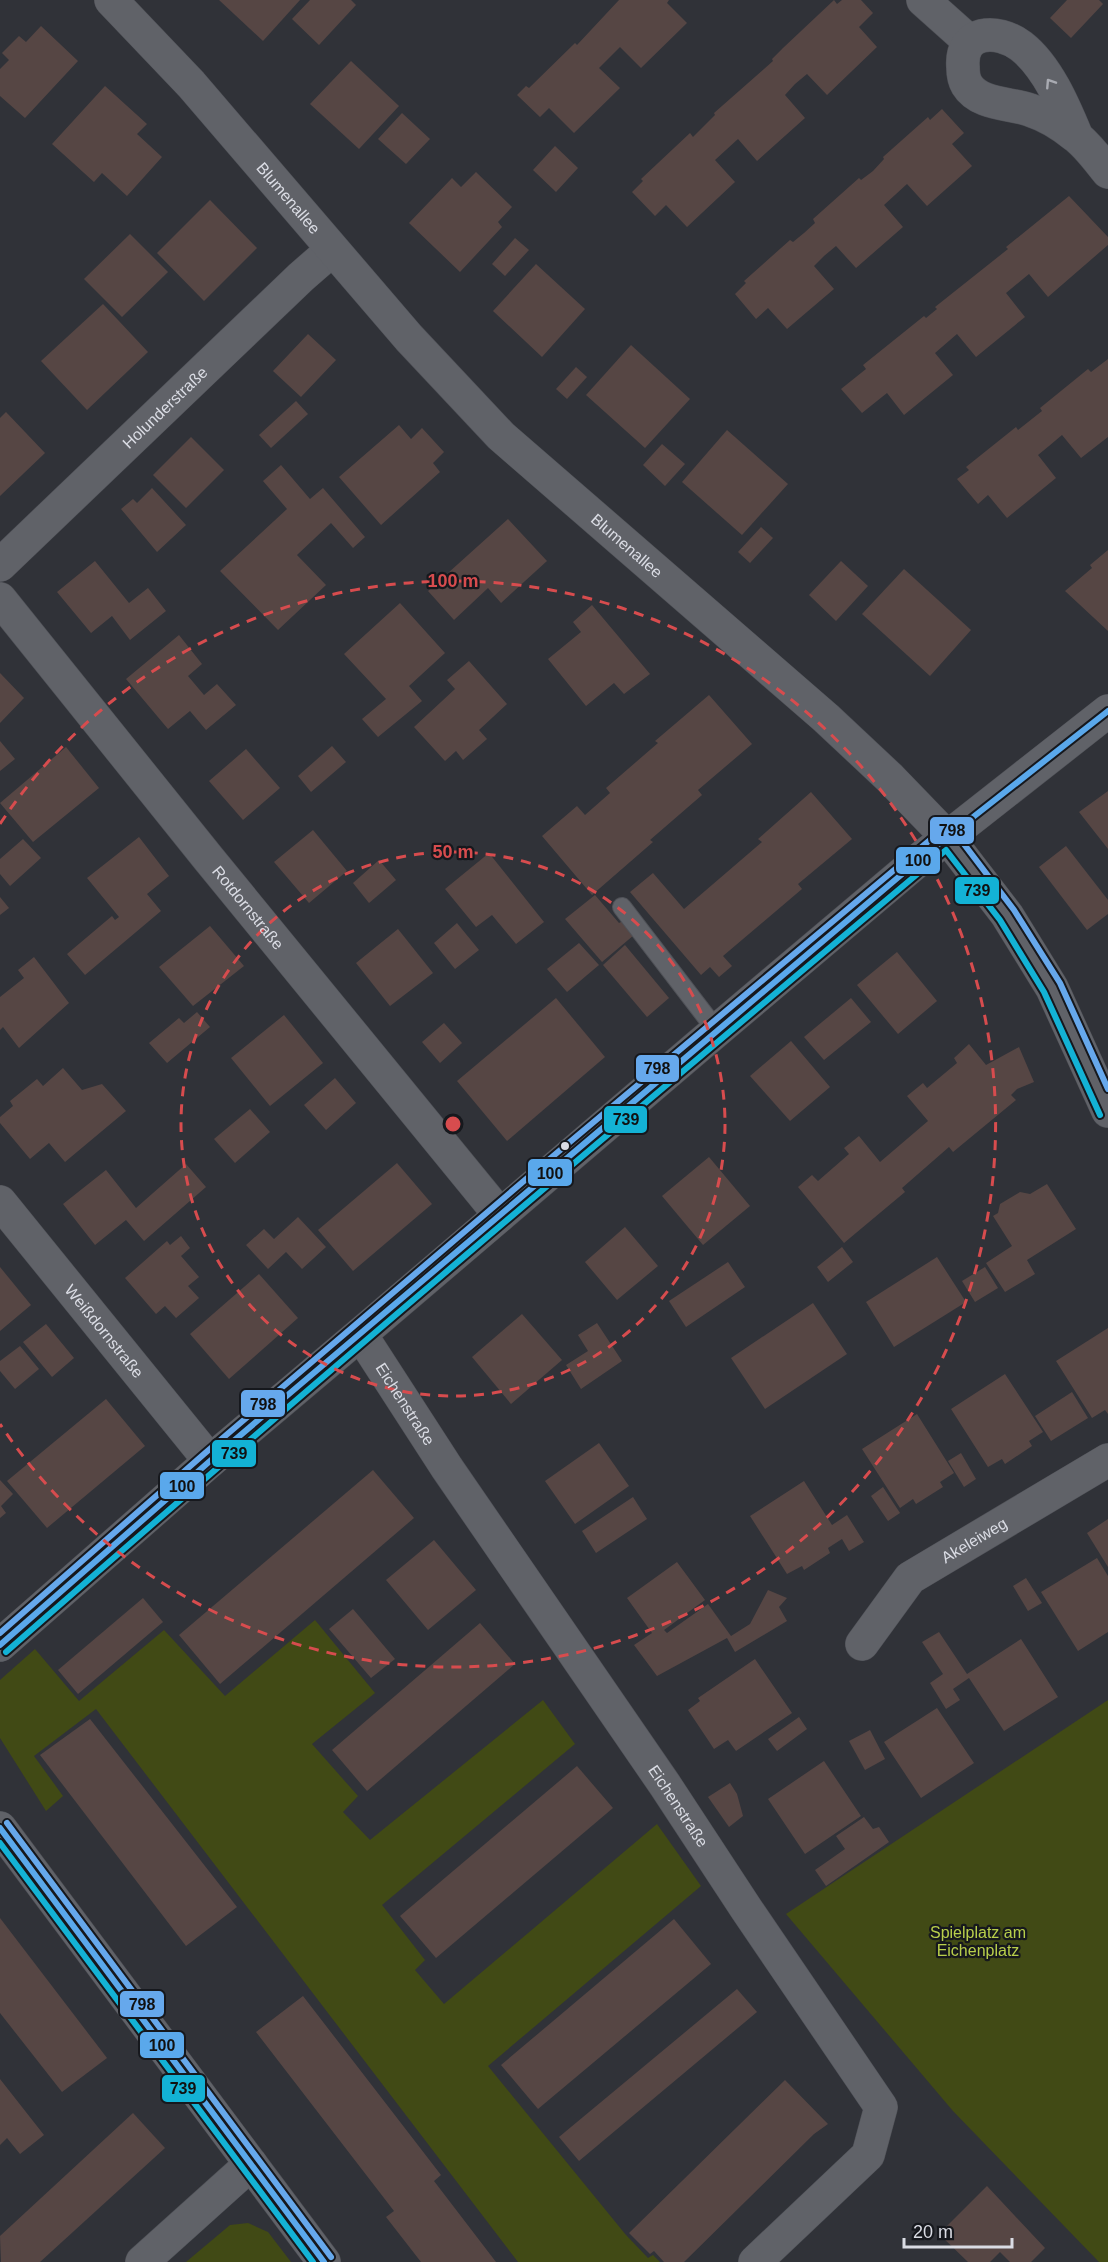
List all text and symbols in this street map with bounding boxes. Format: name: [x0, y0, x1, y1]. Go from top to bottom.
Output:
one-way arrow: [1046, 79, 1058, 89]
street label: Blumenallee: [253, 159, 324, 237]
street label: Holunderstraße: [119, 363, 211, 452]
street label: Blumenallee: [588, 510, 666, 581]
text: 100 m: [427, 571, 479, 591]
line badge: 798: [929, 816, 975, 845]
text: 798: [939, 822, 965, 839]
text: 50 m: [432, 842, 474, 862]
line badge: 100: [895, 846, 941, 875]
text: 100: [905, 852, 931, 869]
street label: Rotdornstraße: [209, 863, 287, 953]
line badge: 739: [954, 876, 1000, 905]
text: 739: [964, 882, 990, 899]
line badge: 798: [635, 1054, 680, 1083]
text: 798: [644, 1060, 670, 1077]
line badge: 739: [603, 1105, 648, 1134]
text: 739: [613, 1111, 639, 1128]
centre of rings: [443, 1114, 463, 1134]
unlabelled marker: [559, 1140, 571, 1152]
line badge: 100: [527, 1158, 573, 1187]
text: 100: [537, 1165, 563, 1182]
street label: Weißdornstraße: [62, 1281, 147, 1381]
street label: Eichenstraße: [372, 1360, 438, 1448]
line badge: 798: [240, 1389, 286, 1418]
text: 798: [250, 1396, 276, 1413]
line badge: 739: [211, 1439, 257, 1468]
text: 739: [221, 1445, 247, 1462]
line badge: 100: [159, 1471, 205, 1500]
text: 100: [169, 1478, 195, 1495]
street label: Akeleiweg: [938, 1514, 1010, 1566]
street label: Eichenstraße: [645, 1762, 711, 1850]
park label: Spielplatz am Eichenplatz: [930, 1924, 1026, 1959]
line badge: 798: [119, 1990, 165, 2018]
text: 798: [129, 1996, 155, 2013]
line badge: 100: [139, 2031, 185, 2059]
text: 100: [149, 2037, 175, 2054]
line badge: 739: [161, 2074, 206, 2103]
text: 739: [170, 2080, 196, 2097]
scale bar: [904, 2211, 1012, 2249]
text: 20 m: [913, 2222, 953, 2242]

